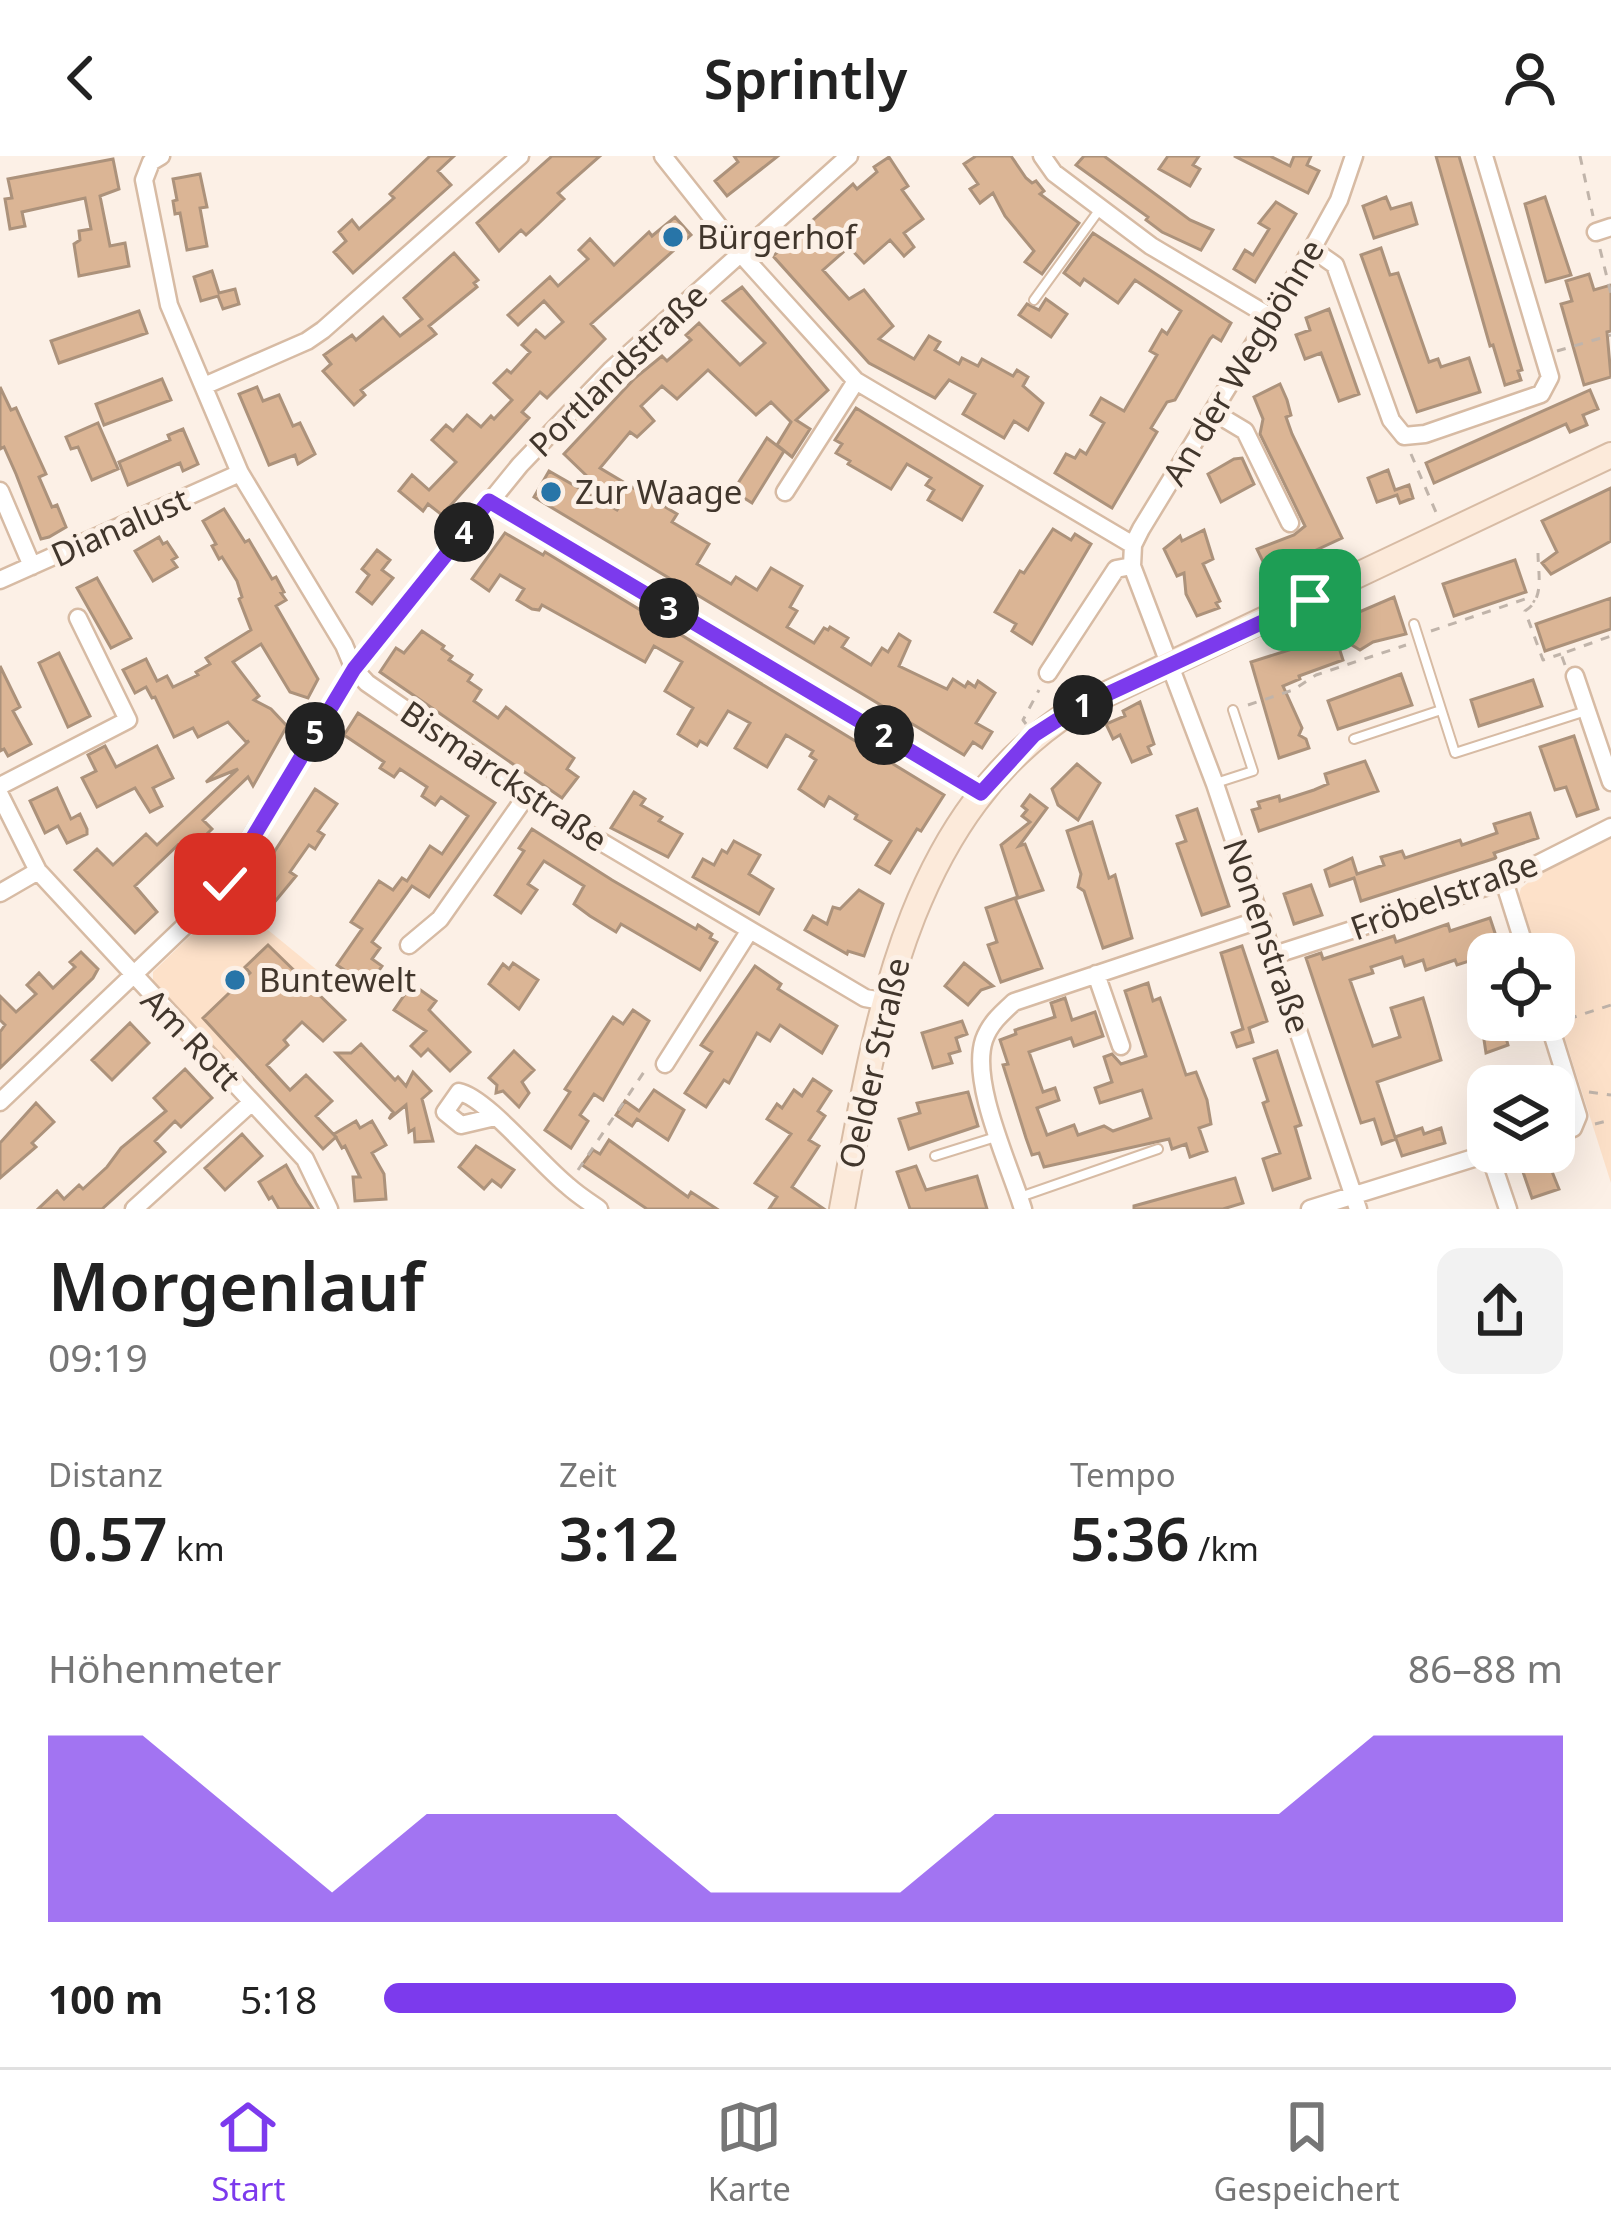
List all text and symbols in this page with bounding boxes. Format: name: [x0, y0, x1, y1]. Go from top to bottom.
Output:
text: Sprintly: [704, 41, 907, 115]
icon: back: [48, 45, 114, 111]
icon: person: [1497, 45, 1563, 111]
place label: Bürgerhof: [697, 214, 858, 259]
marker: Bürgerhof: [660, 224, 686, 250]
street label: An der Wegböhne: [1151, 230, 1334, 493]
street label: Portlandstraße: [519, 273, 717, 466]
place label: Zur Waage: [575, 469, 742, 514]
street label: Dianalust: [44, 476, 196, 577]
marker: Zur Waage: [538, 479, 564, 505]
pin: 4: [434, 502, 494, 562]
text: 4: [455, 509, 473, 554]
pin: [1259, 549, 1361, 651]
icon: arrive: [1277, 567, 1343, 633]
pin: 3: [639, 578, 699, 638]
text: 3: [660, 585, 678, 630]
pin: 1: [1053, 675, 1113, 735]
text: 1: [1074, 682, 1092, 727]
street label: Bismarckstraße: [392, 690, 616, 861]
pin: 5: [285, 702, 345, 762]
pin: 2: [854, 705, 914, 765]
text: 5: [306, 709, 324, 754]
text: 2: [875, 712, 893, 757]
street label: Nonenstraße: [1213, 832, 1322, 1039]
pin: [174, 833, 276, 935]
street label: Fröbelstraße: [1344, 841, 1544, 950]
icon: check: [192, 851, 258, 917]
map controls: [1467, 933, 1575, 1173]
button: locate: [1467, 933, 1575, 1041]
street label: Oelder Straße: [827, 953, 920, 1173]
place label: Buntewelt: [259, 957, 416, 1002]
marker: Buntewelt: [222, 967, 248, 993]
street label: Am Rott: [132, 978, 251, 1099]
button: layers: [1467, 1065, 1575, 1173]
text: Morgenlauf: [48, 1240, 424, 1330]
button: share: [1437, 1248, 1563, 1374]
text: 09:19: [48, 1330, 148, 1383]
text: Distanz: [48, 1452, 163, 1497]
text: Zeit: [559, 1452, 617, 1497]
text: Tempo: [1070, 1452, 1176, 1497]
text: 0.57: [48, 1497, 168, 1579]
text: 3:12: [559, 1497, 679, 1579]
text: 5:36: [1070, 1497, 1190, 1579]
text: km: [168, 1526, 225, 1571]
text: /km: [1190, 1526, 1259, 1571]
text: Höhenmeter: [48, 1641, 281, 1694]
text: 86–88 m: [1408, 1641, 1563, 1694]
text: 100 m: [48, 1972, 163, 2025]
text: 5:18: [240, 1972, 317, 2025]
tab: Start: [211, 2094, 285, 2211]
tab: Karte: [708, 2094, 791, 2211]
tab: Gespeichert: [1213, 2094, 1400, 2211]

